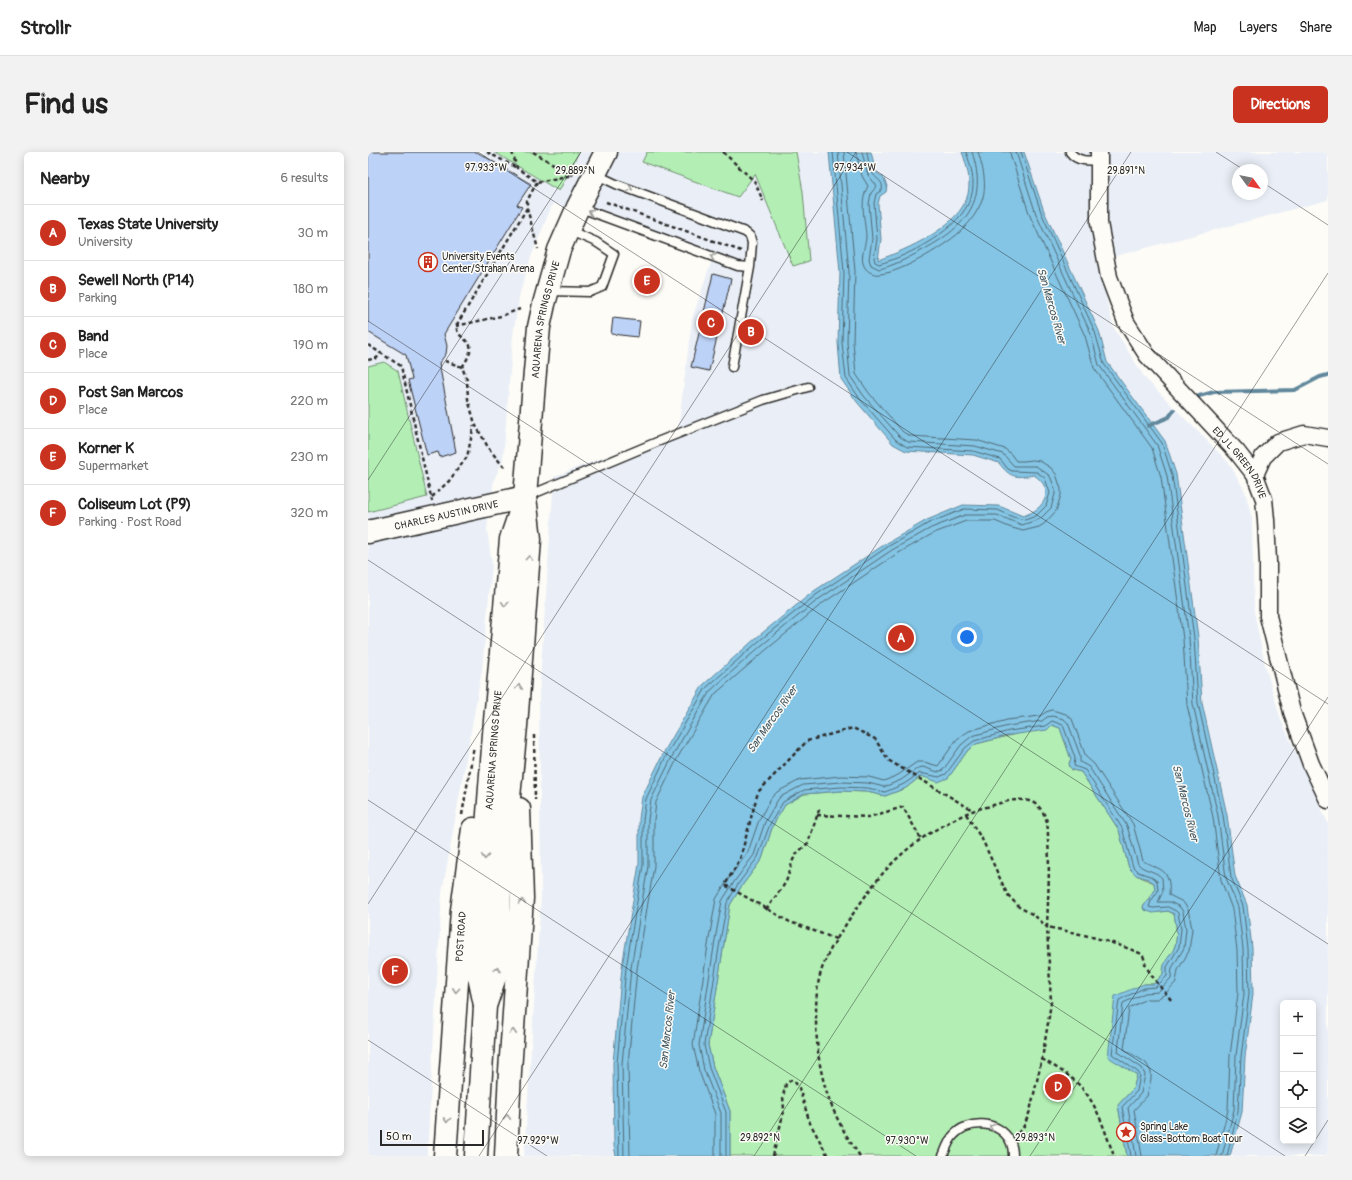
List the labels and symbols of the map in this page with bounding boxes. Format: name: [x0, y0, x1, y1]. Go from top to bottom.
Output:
text: 97.933°W: [465, 162, 507, 174]
text: 97.934°W: [834, 162, 876, 174]
north arrow: [1232, 164, 1268, 200]
text: 29.889°N: [555, 165, 595, 177]
text: 29.891°N: [1107, 165, 1145, 177]
one-way arrow: [627, 185, 634, 193]
one-way arrow: [588, 209, 595, 217]
building icon: University Events Center/Strahan Arena: [417, 251, 439, 273]
place label: University Events Center/Strahan Arena: [442, 251, 535, 275]
one-way arrow: [710, 254, 717, 262]
street label: AQUARENA SPRINGS DRIVE: [529, 260, 563, 379]
pin: E: [634, 266, 660, 296]
water label: San Marcos River: [1034, 267, 1069, 348]
pin: C: [698, 308, 724, 338]
pin: B: [738, 317, 764, 347]
street label: ED J L GREEN DRIVE: [1210, 425, 1268, 500]
street label: CHARLES AUSTIN DRIVE: [393, 498, 499, 533]
one-way arrow: [524, 555, 533, 561]
one-way arrow: [501, 601, 510, 607]
pin: A: [888, 623, 914, 653]
your location: [957, 627, 977, 647]
water label: San Marcos River: [745, 682, 801, 755]
one-way arrow: [514, 684, 523, 690]
street label: AQUARENA SPRINGS DRIVE: [483, 690, 505, 811]
water label: San Marcos River: [1170, 763, 1202, 845]
one-way arrow: [480, 854, 489, 860]
one-way arrow: [517, 899, 526, 905]
street label: POST ROAD: [453, 911, 469, 962]
pin: F: [382, 956, 408, 986]
one-way arrow: [492, 965, 500, 972]
one-way arrow: [452, 987, 461, 993]
water label: San Marcos River: [657, 988, 678, 1070]
one-way arrow: [508, 1029, 517, 1035]
pin: D: [1045, 1072, 1071, 1102]
one-way arrow: [503, 1114, 512, 1120]
one-way arrow: [443, 1117, 452, 1123]
place icon: Spring Lake Glass-Bottom Boat Tour: [1115, 1121, 1137, 1143]
place label: Spring Lake Glass-Bottom Boat Tour: [1140, 1121, 1243, 1145]
one-way arrow: [989, 1124, 997, 1132]
scale bar: [380, 1128, 484, 1147]
text: 29.892°N: [740, 1132, 780, 1144]
text: 29.893°N: [1015, 1132, 1055, 1144]
text: 97.929°W: [517, 1135, 559, 1147]
text: 97.930°W: [885, 1135, 929, 1147]

